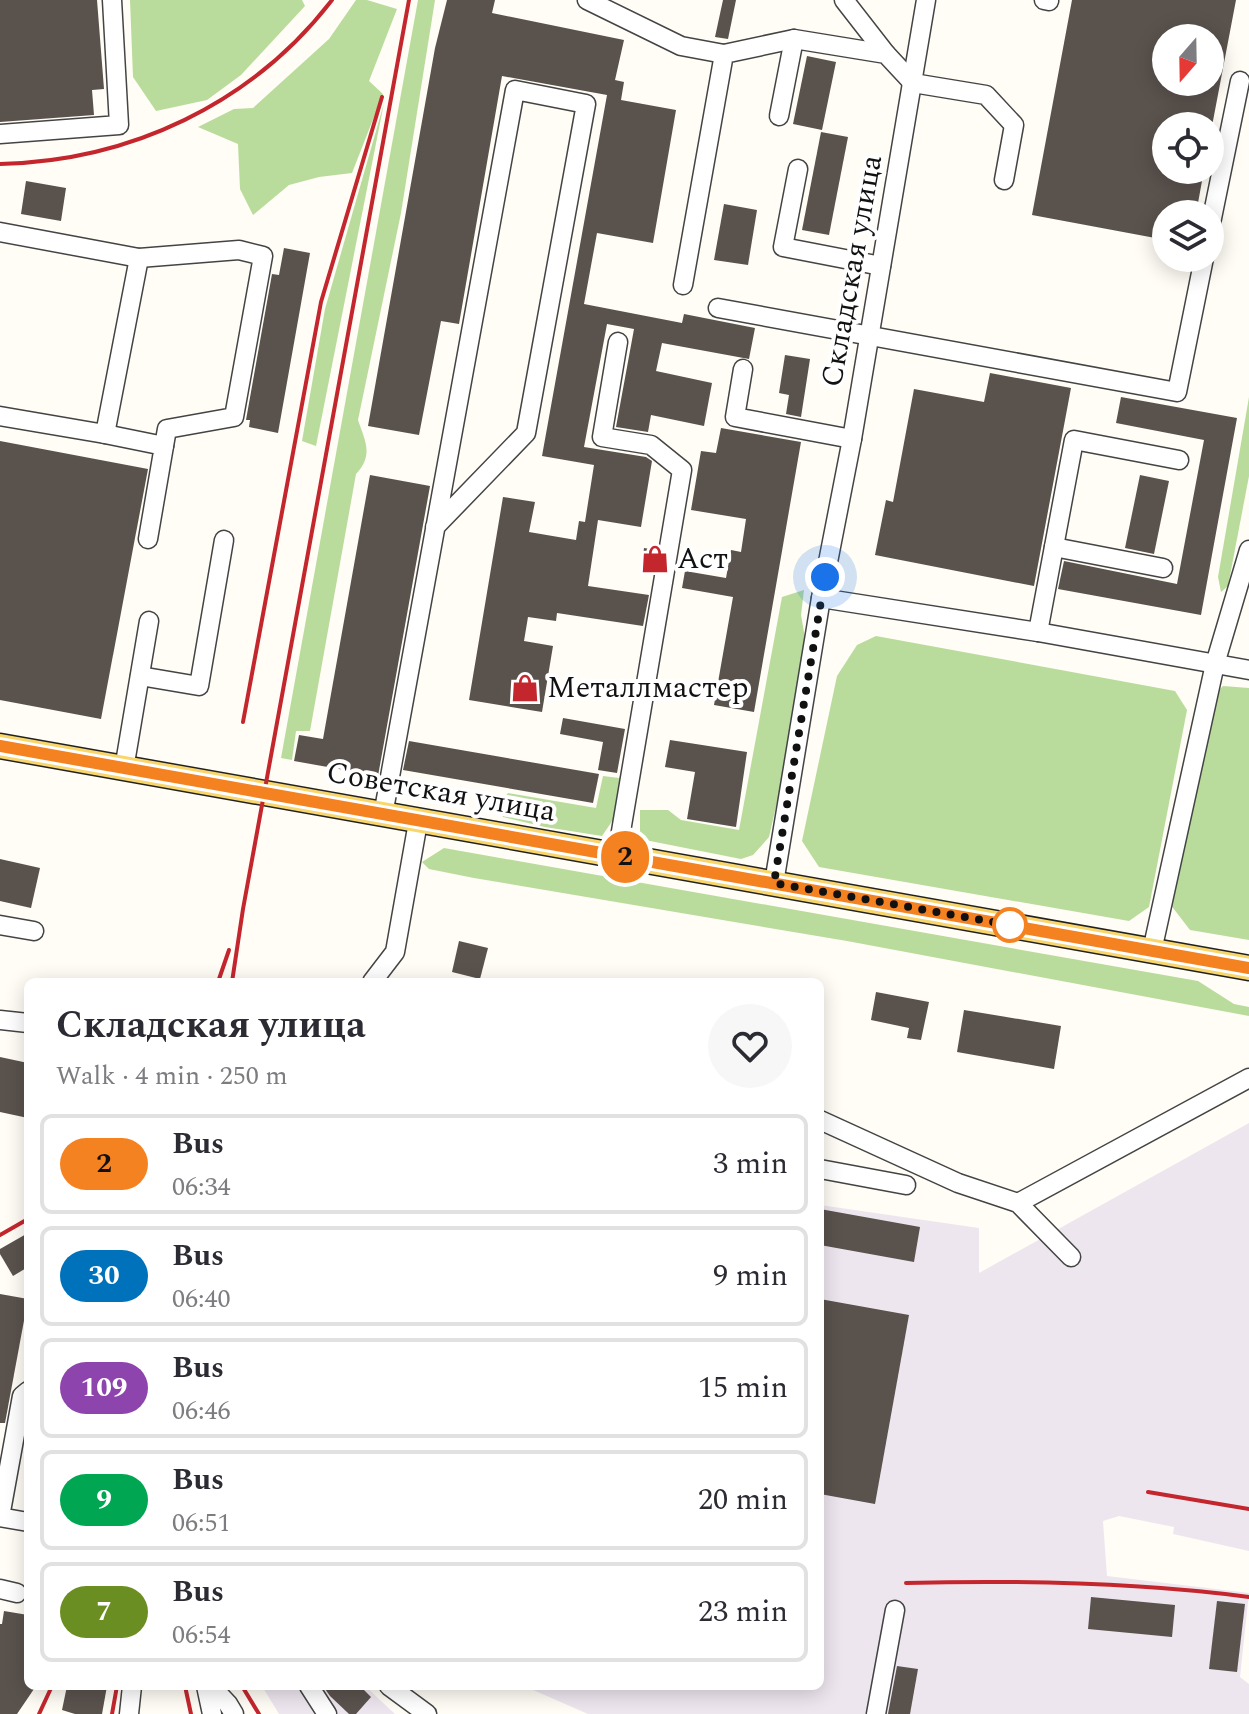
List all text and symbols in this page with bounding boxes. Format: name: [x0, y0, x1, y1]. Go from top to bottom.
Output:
north arrow: [1152, 24, 1224, 96]
map controls: [1152, 24, 1224, 272]
button: locate: [1152, 112, 1224, 184]
street label: Складская улица: [809, 151, 895, 391]
button: layers: [1152, 200, 1224, 272]
place label: Аст: [677, 536, 728, 582]
shop icon: Аст: [640, 544, 670, 574]
your location: [805, 557, 845, 597]
place label: Металлмастер: [547, 665, 748, 711]
shop icon: Металлмастер: [510, 673, 540, 703]
street label: Советская улица: [323, 749, 560, 835]
line badge: 2: [599, 831, 651, 883]
text: 2: [617, 835, 633, 878]
unlabelled marker: [993, 908, 1027, 942]
text: Складская улица: [56, 997, 366, 1055]
button: heart: [708, 1004, 792, 1088]
text: Walk · 4 min · 250 m: [56, 1056, 288, 1096]
text: Bus: [172, 1121, 224, 1167]
text: 3 min: [713, 1141, 788, 1187]
text: 2: [96, 1142, 112, 1185]
text: 06:34: [172, 1167, 231, 1207]
text: Bus: [172, 1233, 224, 1279]
text: 9 min: [713, 1253, 788, 1299]
text: 30: [88, 1254, 120, 1297]
text: 06:40: [172, 1279, 231, 1319]
text: Bus: [172, 1345, 224, 1391]
text: 15 min: [698, 1365, 788, 1411]
text: 109: [80, 1366, 128, 1409]
text: 06:46: [172, 1391, 231, 1431]
text: Bus: [172, 1457, 224, 1503]
text: 20 min: [698, 1477, 788, 1523]
text: 9: [96, 1478, 112, 1521]
text: 06:51: [172, 1503, 231, 1543]
text: Bus: [172, 1569, 224, 1615]
text: 23 min: [698, 1589, 788, 1635]
text: 7: [96, 1590, 112, 1633]
text: 06:54: [172, 1615, 231, 1655]

